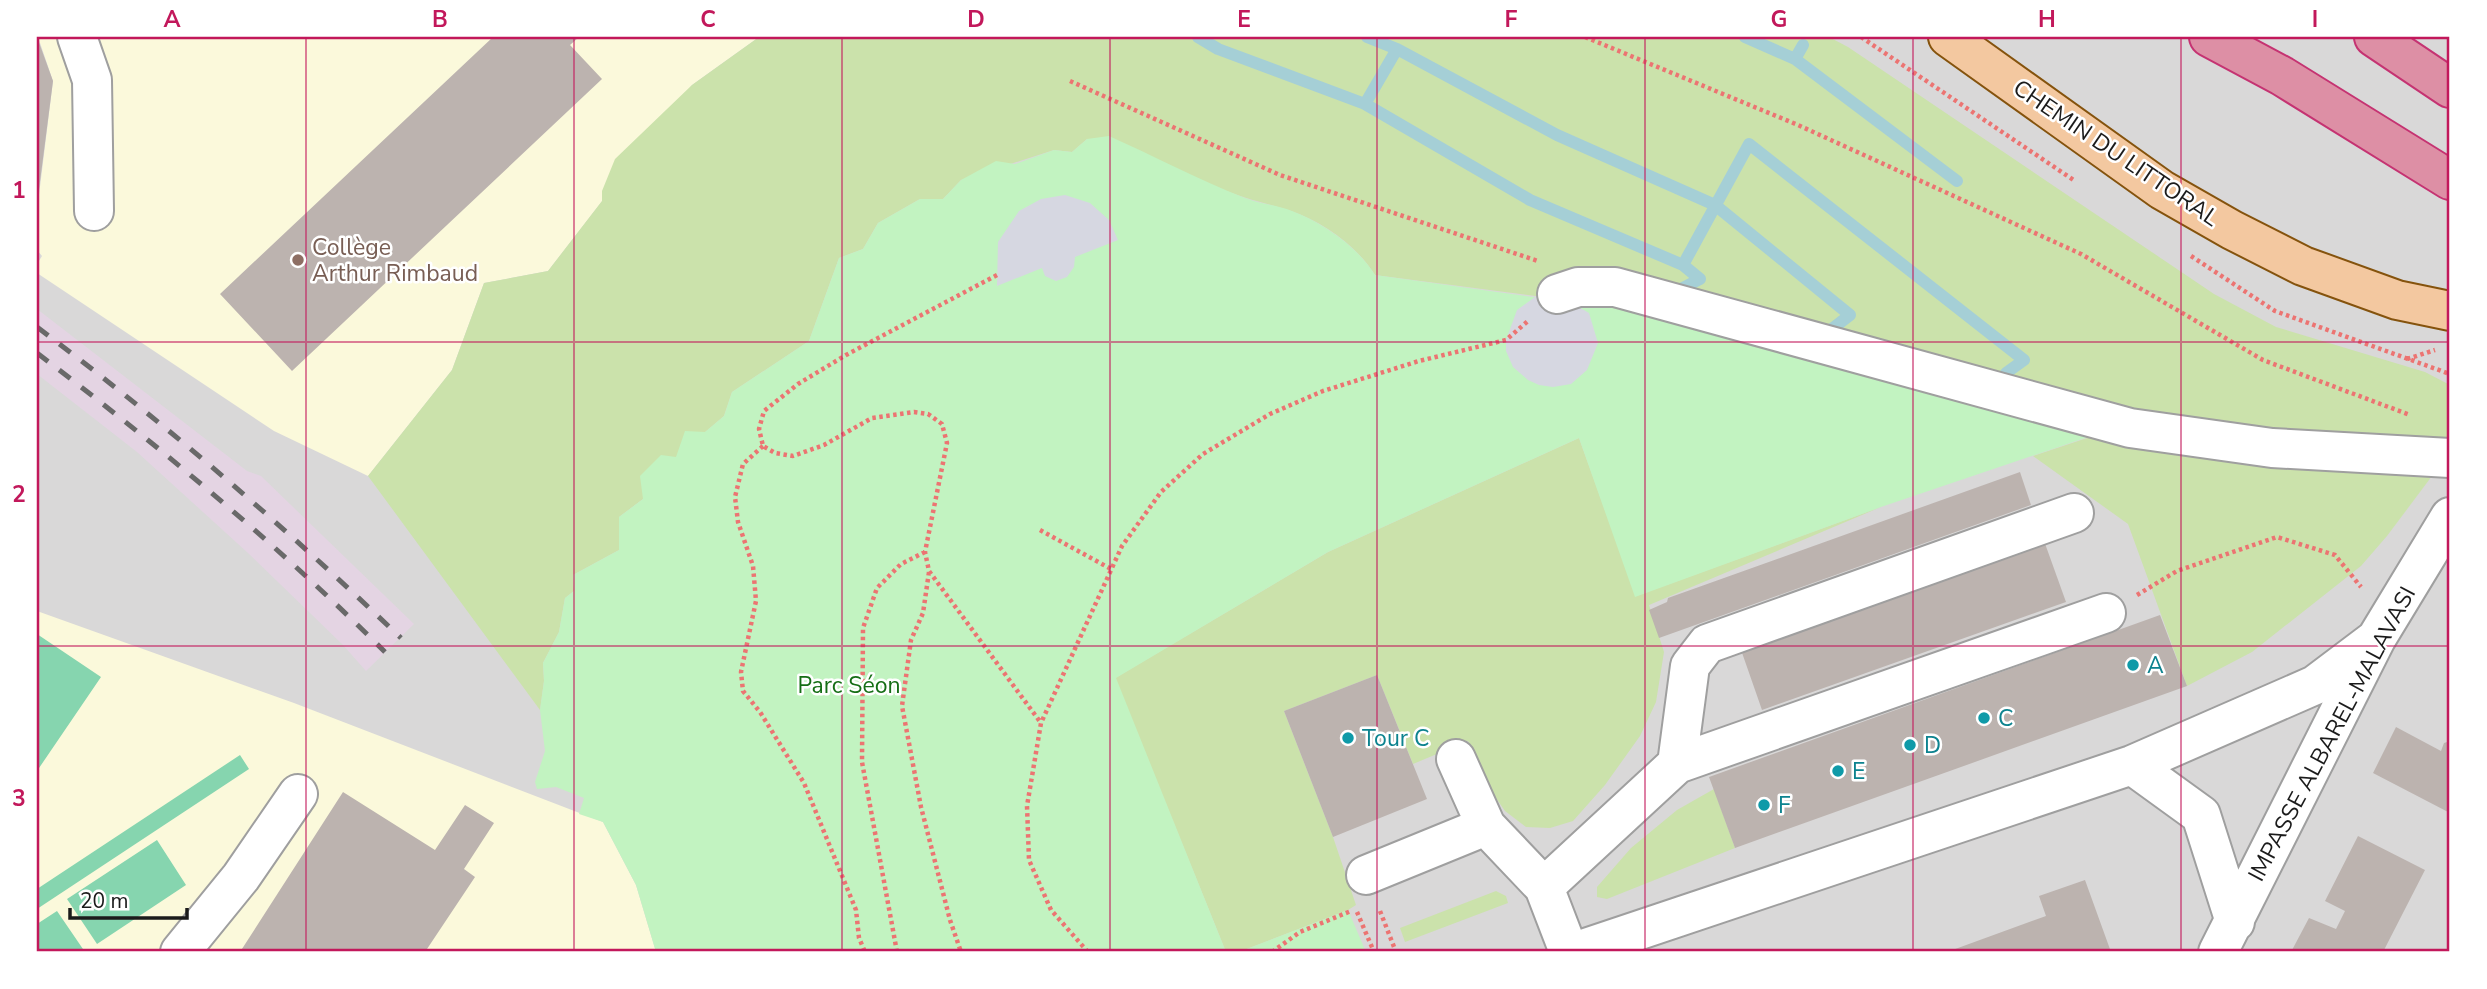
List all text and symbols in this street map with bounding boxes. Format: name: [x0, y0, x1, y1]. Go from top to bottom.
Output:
text: A: [163, 4, 181, 35]
text: B: [432, 4, 448, 35]
text: C: [700, 4, 716, 35]
text: D: [967, 4, 985, 35]
text: E: [1237, 4, 1251, 35]
text: F: [1505, 4, 1518, 35]
text: G: [1771, 4, 1787, 35]
text: H: [2038, 4, 2056, 35]
text: I: [2312, 4, 2318, 35]
street label: CHEMIN DU LITTORAL: [2007, 73, 2225, 234]
text: 1: [12, 175, 26, 206]
place label: Collège Arthur Rimbaud: [312, 232, 478, 289]
marker: Collège Arthur Rimbaud: [290, 252, 306, 268]
text: 2: [12, 479, 26, 510]
street label: IMPASSE ALBAREL-MALAVASI: [2241, 581, 2423, 887]
place label: A: [2147, 650, 2164, 681]
marker: A: [2125, 657, 2141, 673]
park label: Parc Séon: [797, 670, 901, 701]
place label: C: [1998, 703, 2013, 734]
marker: C: [1976, 710, 1992, 726]
place label: Tour C: [1362, 723, 1429, 754]
marker: Tour C: [1340, 730, 1356, 746]
place label: D: [1924, 730, 1941, 761]
marker: D: [1902, 737, 1918, 753]
place label: E: [1852, 756, 1865, 787]
marker: E: [1830, 763, 1846, 779]
text: 3: [12, 783, 26, 814]
place label: F: [1778, 790, 1791, 821]
marker: F: [1756, 797, 1772, 813]
scale bar: [70, 877, 187, 921]
text: 20 m: [80, 887, 129, 915]

